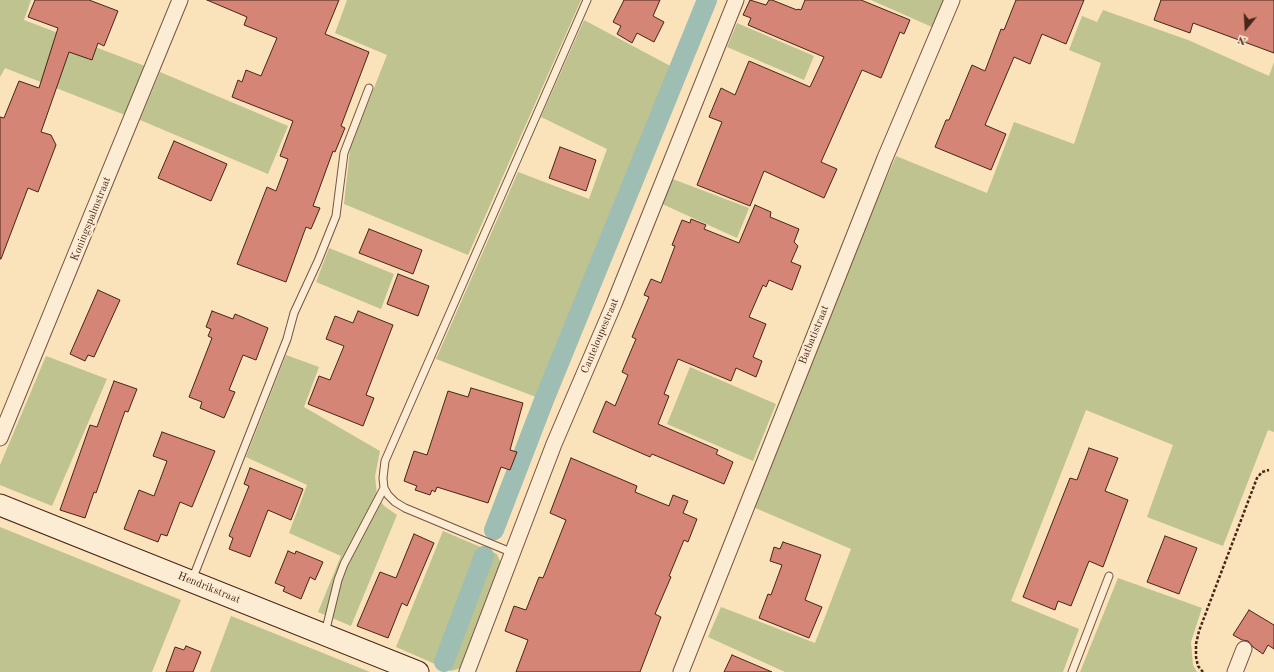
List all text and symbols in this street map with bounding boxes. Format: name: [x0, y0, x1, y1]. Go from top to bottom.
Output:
north arrow: [1226, 8, 1266, 48]
text: N: [1236, 33, 1248, 46]
street label: Koningspalmstraat: [68, 175, 114, 263]
street label: Canteloupestraat: [578, 296, 622, 376]
street label: Batbatistraat: [796, 304, 832, 366]
street label: Hendrikstraat: [176, 569, 242, 607]

